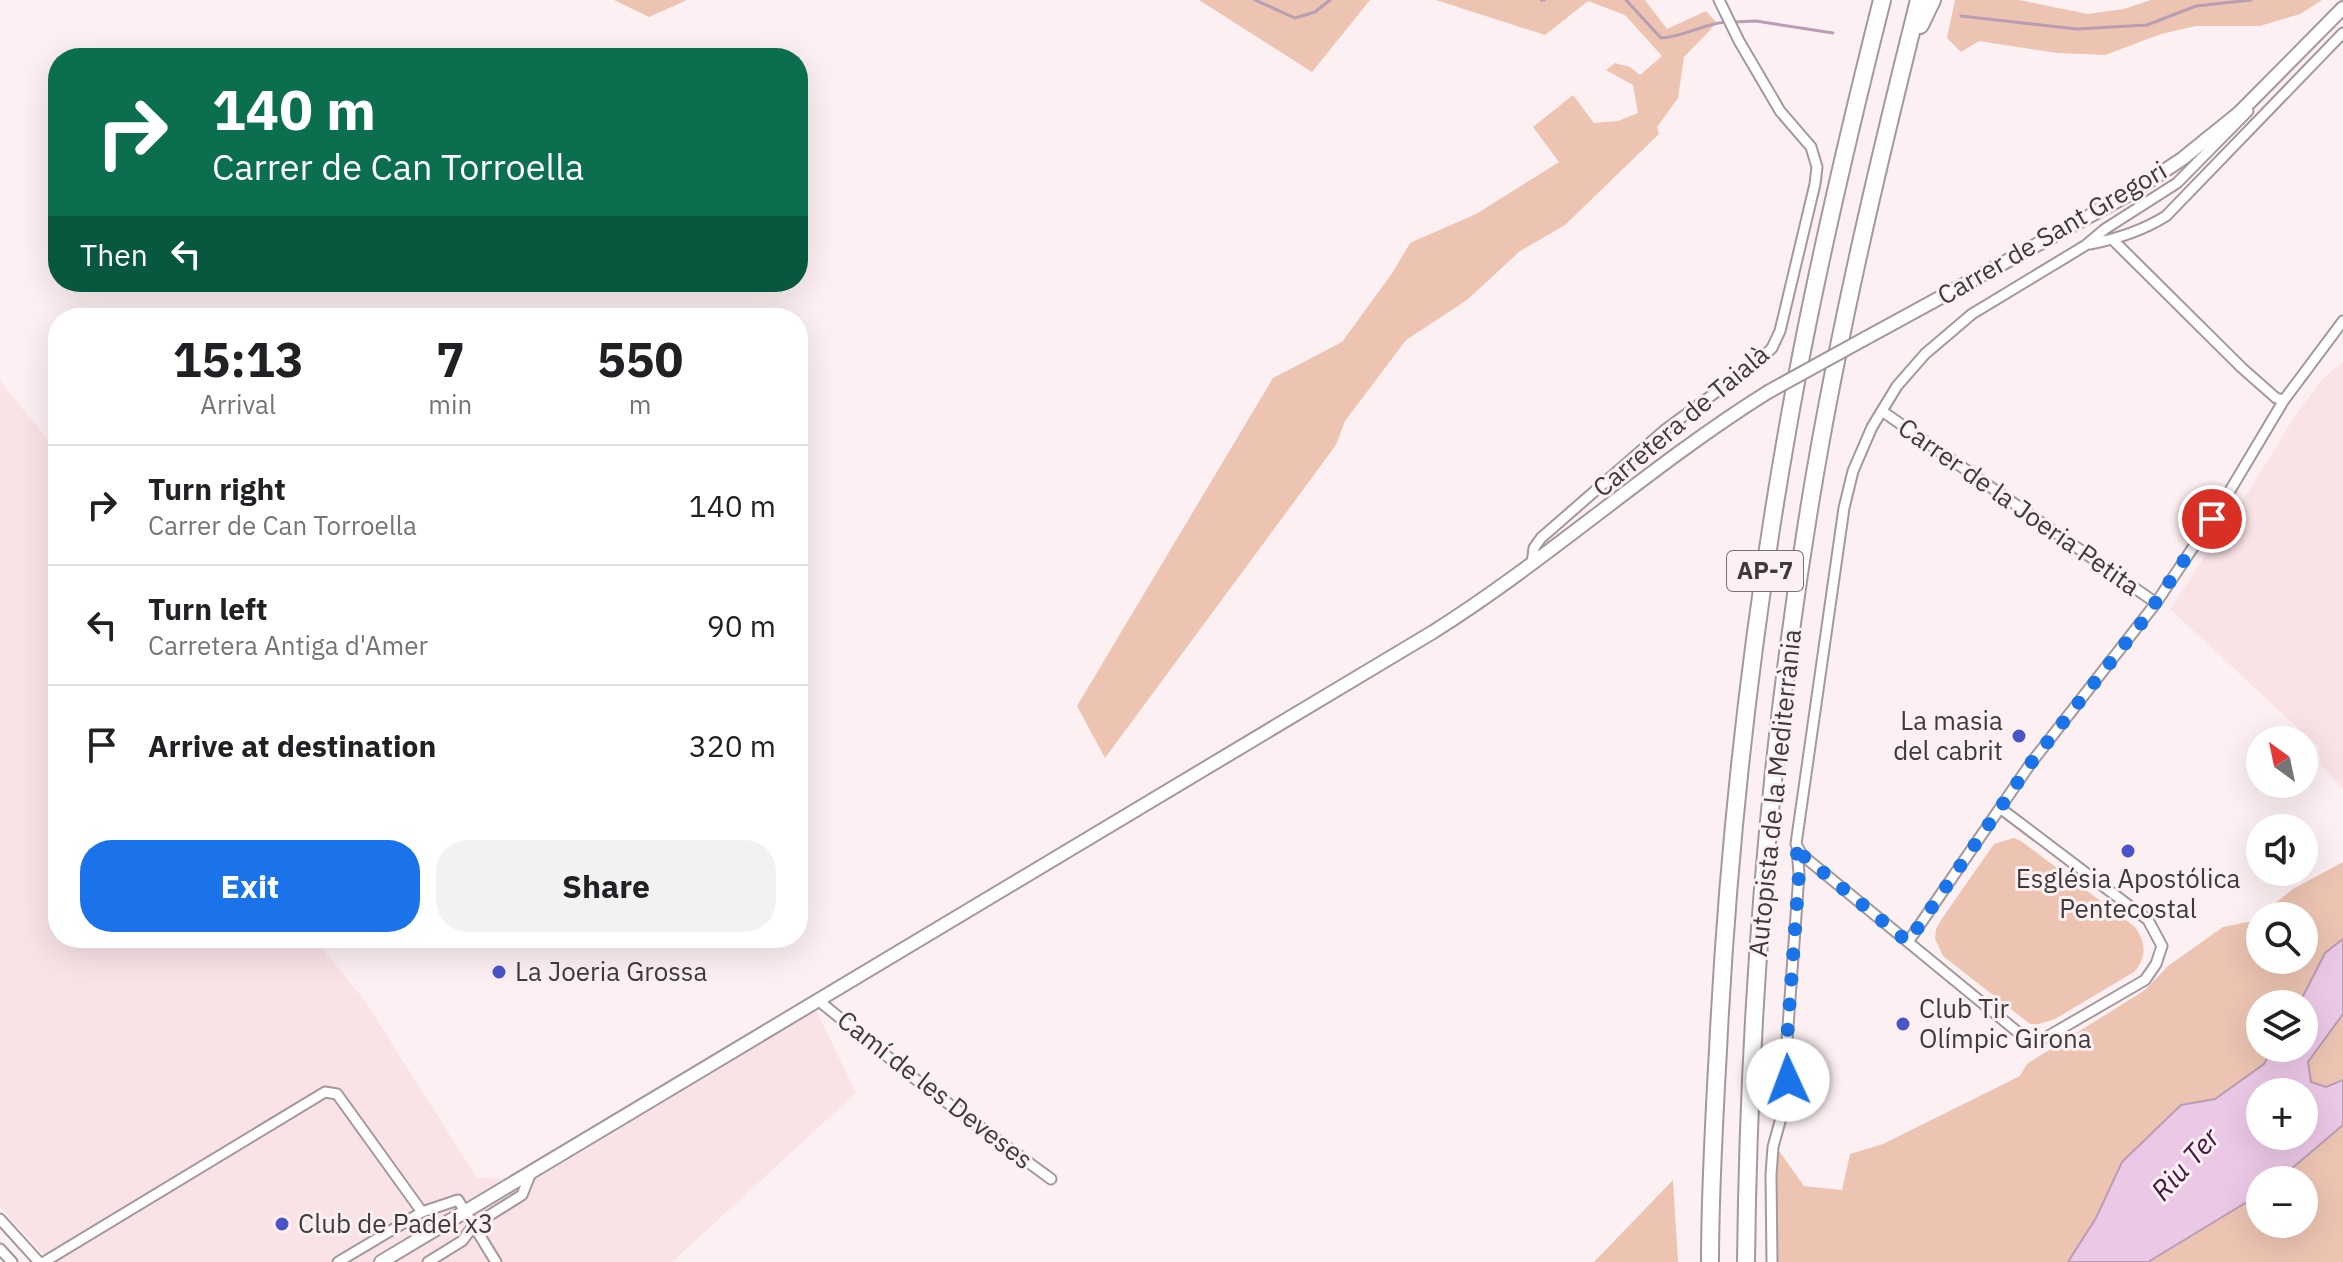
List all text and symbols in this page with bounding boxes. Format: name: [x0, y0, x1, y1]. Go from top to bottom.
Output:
text: 140 m: [212, 73, 376, 145]
icon: right: [80, 80, 184, 184]
text: Carrer de Can Torroella: [212, 143, 584, 190]
street label: Carrer de Sant Gregori: [1931, 153, 2172, 312]
icon: left: [164, 232, 208, 276]
text: Then: [80, 235, 148, 274]
text: 15:13: [173, 328, 304, 390]
text: 7: [436, 328, 465, 390]
text: 550: [597, 328, 683, 390]
street label: Carretera de Taialà: [1585, 337, 1776, 504]
text: Arrival: [200, 387, 276, 421]
text: min: [428, 387, 472, 421]
text: m: [629, 387, 651, 421]
street label: Carrer de la Joeria Petita: [1892, 410, 2147, 603]
text: Turn right: [148, 469, 286, 508]
icon: right: [80, 483, 124, 527]
pin: [2178, 485, 2246, 553]
text: 140 m: [689, 486, 776, 525]
icon: arrive: [2190, 497, 2234, 541]
text: Carrer de Can Torroella: [148, 508, 417, 542]
road number: AP-7: [1727, 551, 1803, 591]
text: Turn left: [148, 589, 267, 628]
icon: left: [80, 603, 124, 647]
text: 90 m: [707, 606, 776, 645]
street label: Autopista de la Mediterrània: [1740, 627, 1808, 958]
text: Carretera Antiga d'Amer: [148, 628, 428, 662]
place label: La masia del cabrit: [1893, 703, 2003, 767]
icon: arrive: [80, 723, 124, 767]
text: Arrive at destination: [148, 726, 436, 765]
text: 320 m: [689, 726, 776, 765]
north arrow: [2246, 726, 2318, 798]
map controls: [2246, 726, 2318, 1238]
marker: La masia del cabrit: [2010, 727, 2028, 745]
button: sound: [2246, 814, 2318, 886]
button: Exit: [80, 840, 420, 932]
button: Share: [436, 840, 776, 932]
marker: Església Apostólica Pentecostal: [2119, 842, 2137, 860]
place label: Església Apostólica Pentecostal: [2016, 861, 2240, 925]
button: search: [2246, 902, 2318, 974]
place label: La Joeria Grossa: [515, 954, 707, 988]
marker: La Joeria Grossa: [490, 963, 508, 981]
button: layers: [2246, 990, 2318, 1062]
place label: Club Tir Olímpic Girona: [1919, 991, 2092, 1055]
street label: Camí de les Deveses: [831, 1002, 1040, 1176]
marker: Club Tir Olímpic Girona: [1894, 1015, 1912, 1033]
position arrow: [1746, 1038, 1830, 1122]
button: +: [2246, 1078, 2318, 1150]
water label: Riu Ter: [2142, 1119, 2228, 1208]
button: −: [2246, 1166, 2318, 1238]
place label: Club de Padel x3: [298, 1206, 493, 1240]
marker: Club de Padel x3: [273, 1215, 291, 1233]

